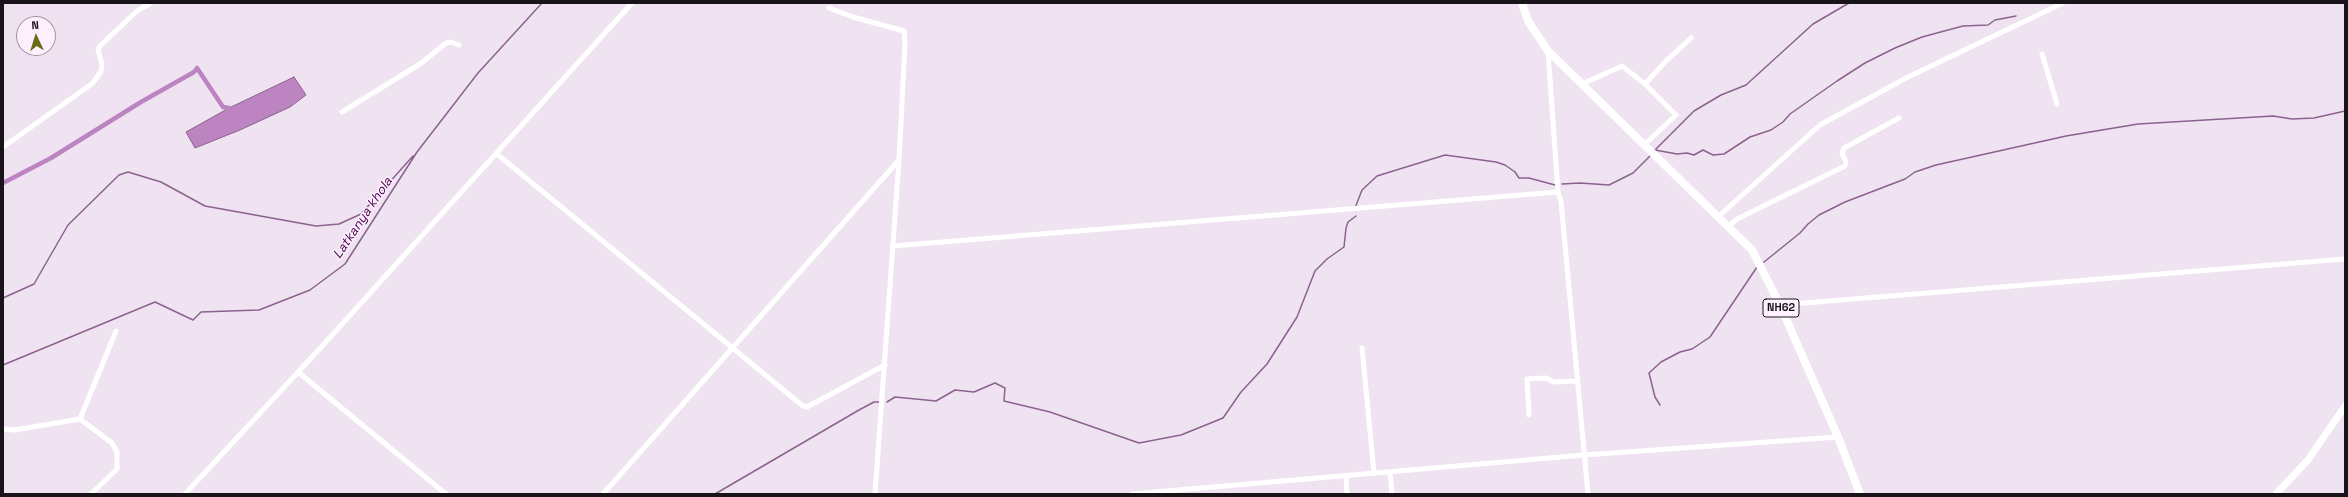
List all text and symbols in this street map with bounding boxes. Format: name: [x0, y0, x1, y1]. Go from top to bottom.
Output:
north arrow: [16, 16, 56, 56]
text: N: [31, 18, 39, 32]
water label: Latkanya khola: [330, 174, 396, 262]
road number: NH62: [1763, 299, 1799, 317]

